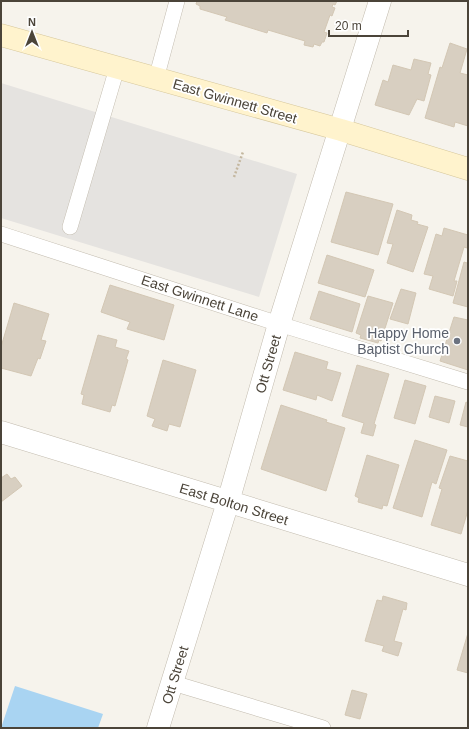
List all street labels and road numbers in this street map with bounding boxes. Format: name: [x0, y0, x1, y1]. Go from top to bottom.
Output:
street label: East Gwinnett Street: [171, 76, 299, 126]
street label: East Gwinnett Lane: [139, 272, 261, 325]
street label: Ott Street: [252, 333, 284, 395]
street label: East Bolton Street: [178, 480, 290, 528]
street label: Ott Street: [159, 644, 191, 706]

